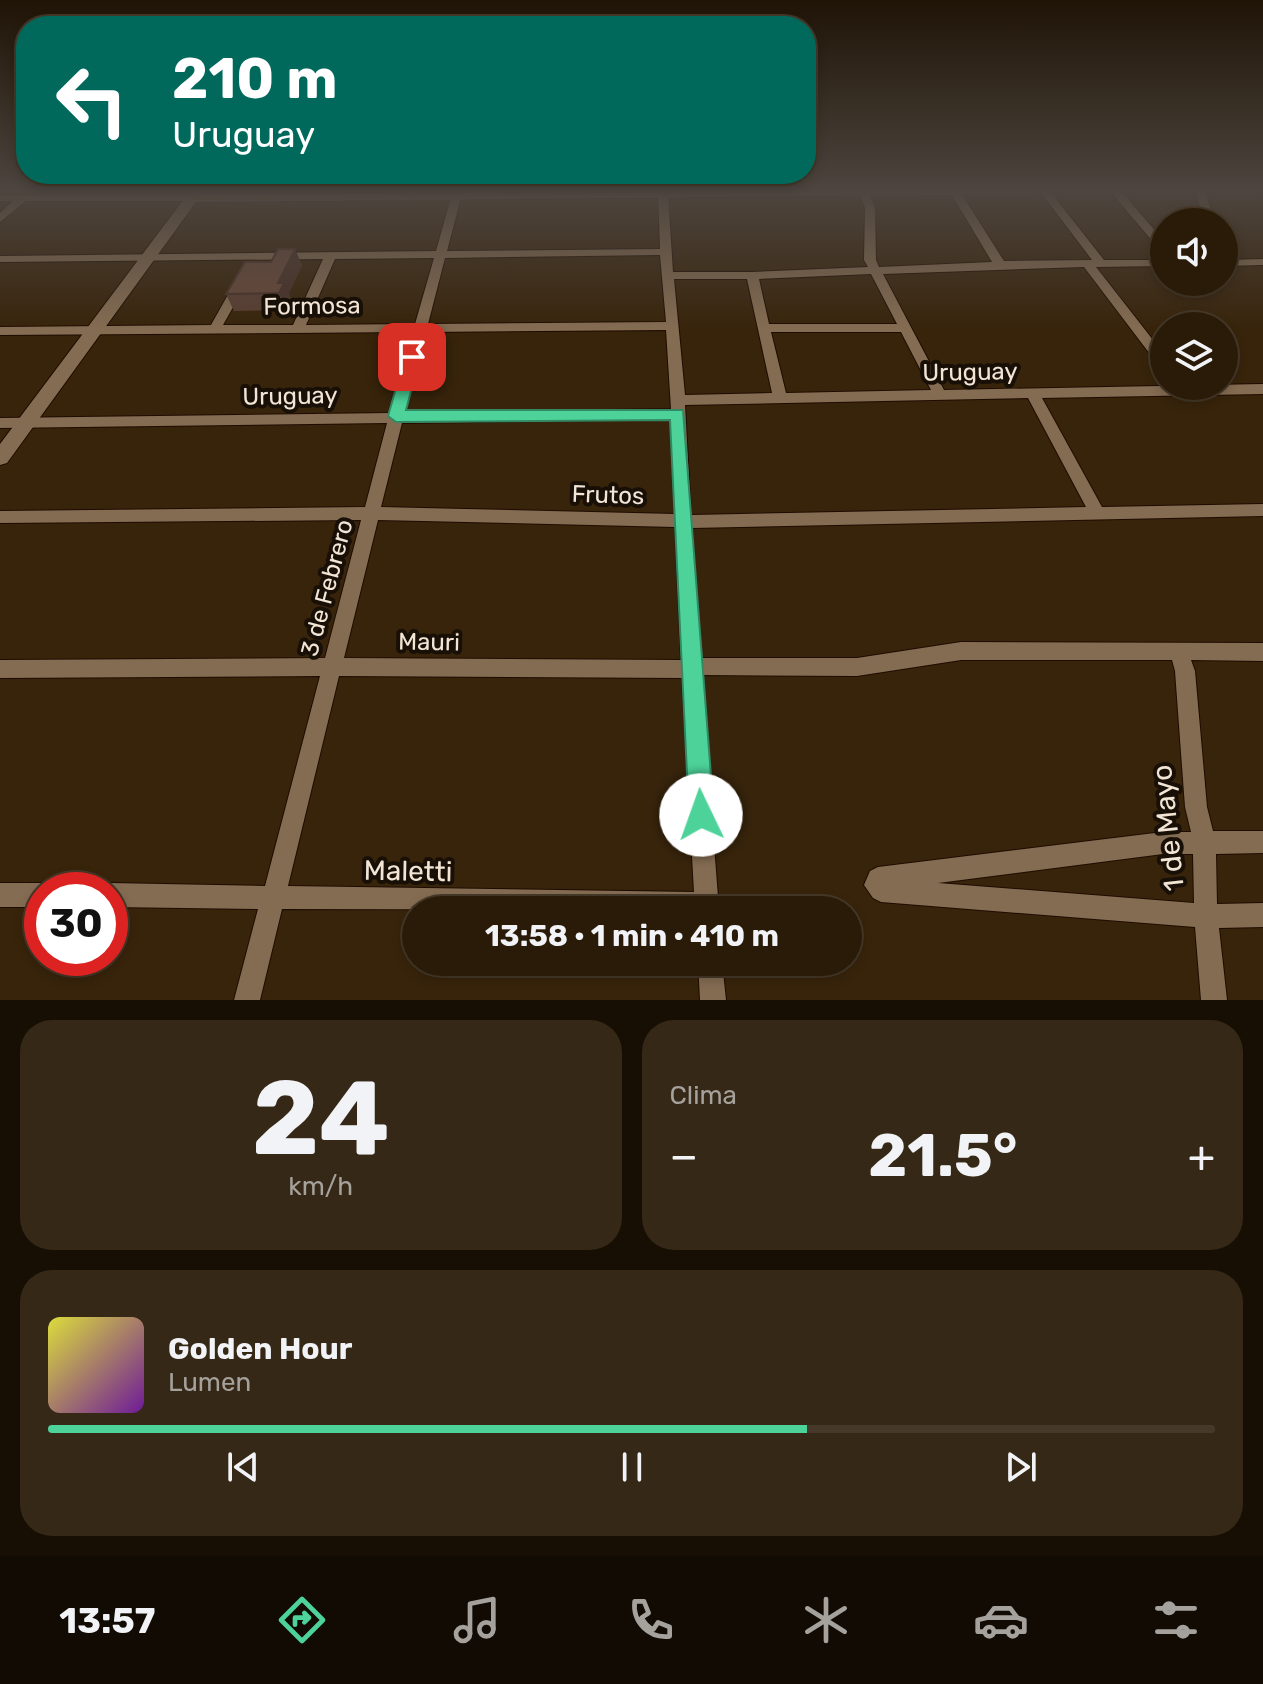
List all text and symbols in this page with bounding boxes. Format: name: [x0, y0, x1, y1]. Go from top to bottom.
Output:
text: 210 m: [172, 46, 338, 112]
icon: left: [40, 48, 144, 152]
text: Uruguay: [172, 113, 315, 156]
map controls: [1150, 208, 1238, 400]
button: sound: [1150, 208, 1238, 296]
street label: Formosa: [263, 291, 361, 321]
button: layers: [1150, 312, 1238, 400]
pin: [378, 323, 446, 391]
icon: arrive: [390, 335, 434, 379]
street label: Uruguay: [922, 357, 1018, 387]
street label: Uruguay: [242, 381, 338, 411]
street label: Frutos: [571, 480, 645, 510]
street label: 3 de Febrero: [295, 517, 359, 659]
street label: Mauri: [398, 627, 460, 657]
street label: 1 de Mayo: [1145, 763, 1191, 893]
position arrow: [659, 773, 743, 857]
street label: Maletti: [363, 854, 453, 888]
speed limit sign: 30: [24, 872, 128, 976]
text: 13:58 · 1 min · 410 m: [485, 918, 779, 954]
text: 24: [252, 1057, 390, 1180]
text: Clima: [670, 1080, 737, 1111]
text: 21.5°: [868, 1120, 1017, 1191]
text: −: [670, 1130, 698, 1182]
text: +: [1188, 1130, 1215, 1182]
text: km/h: [288, 1171, 353, 1202]
text: Golden Hour: [168, 1331, 352, 1367]
text: Lumen: [168, 1367, 251, 1398]
icon: previous: [221, 1445, 265, 1489]
icon: pause: [610, 1445, 654, 1489]
icon: next: [999, 1445, 1043, 1489]
icon: directions: [274, 1592, 330, 1648]
icon: music: [449, 1592, 505, 1648]
icon: phone: [623, 1592, 679, 1648]
icon: climate: [798, 1592, 854, 1648]
icon: car: [973, 1592, 1029, 1648]
icon: filters: [1148, 1592, 1204, 1648]
text: 13:57: [59, 1599, 155, 1642]

